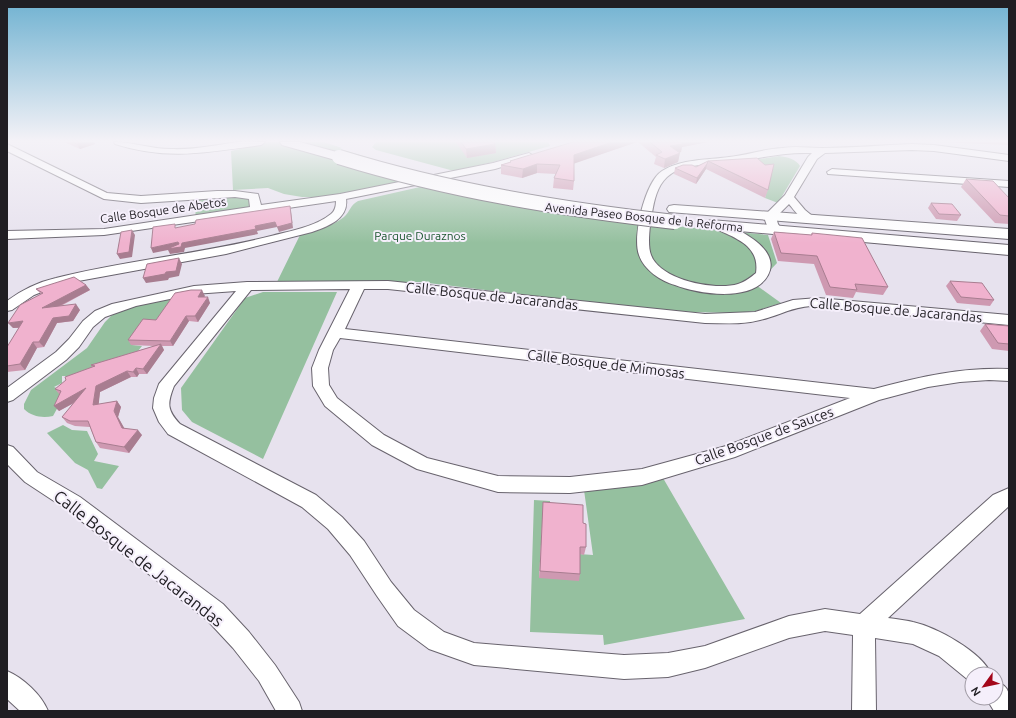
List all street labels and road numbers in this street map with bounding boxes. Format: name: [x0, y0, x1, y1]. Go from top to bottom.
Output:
street label: Calle Bosque de Abetos: [99, 195, 227, 225]
street label: Avenida Paseo Bosque de la Reforma: [544, 200, 744, 234]
street label: Calle Bosque de Jacarandas: [405, 279, 579, 313]
street label: Calle Bosque de Jacarandas: [809, 294, 983, 326]
street label: Calle Bosque de Mimosas: [526, 346, 686, 382]
street label: Calle Bosque de Sauces: [693, 403, 835, 469]
street label: Calle Bosque de Jacarandas: [50, 486, 228, 630]

